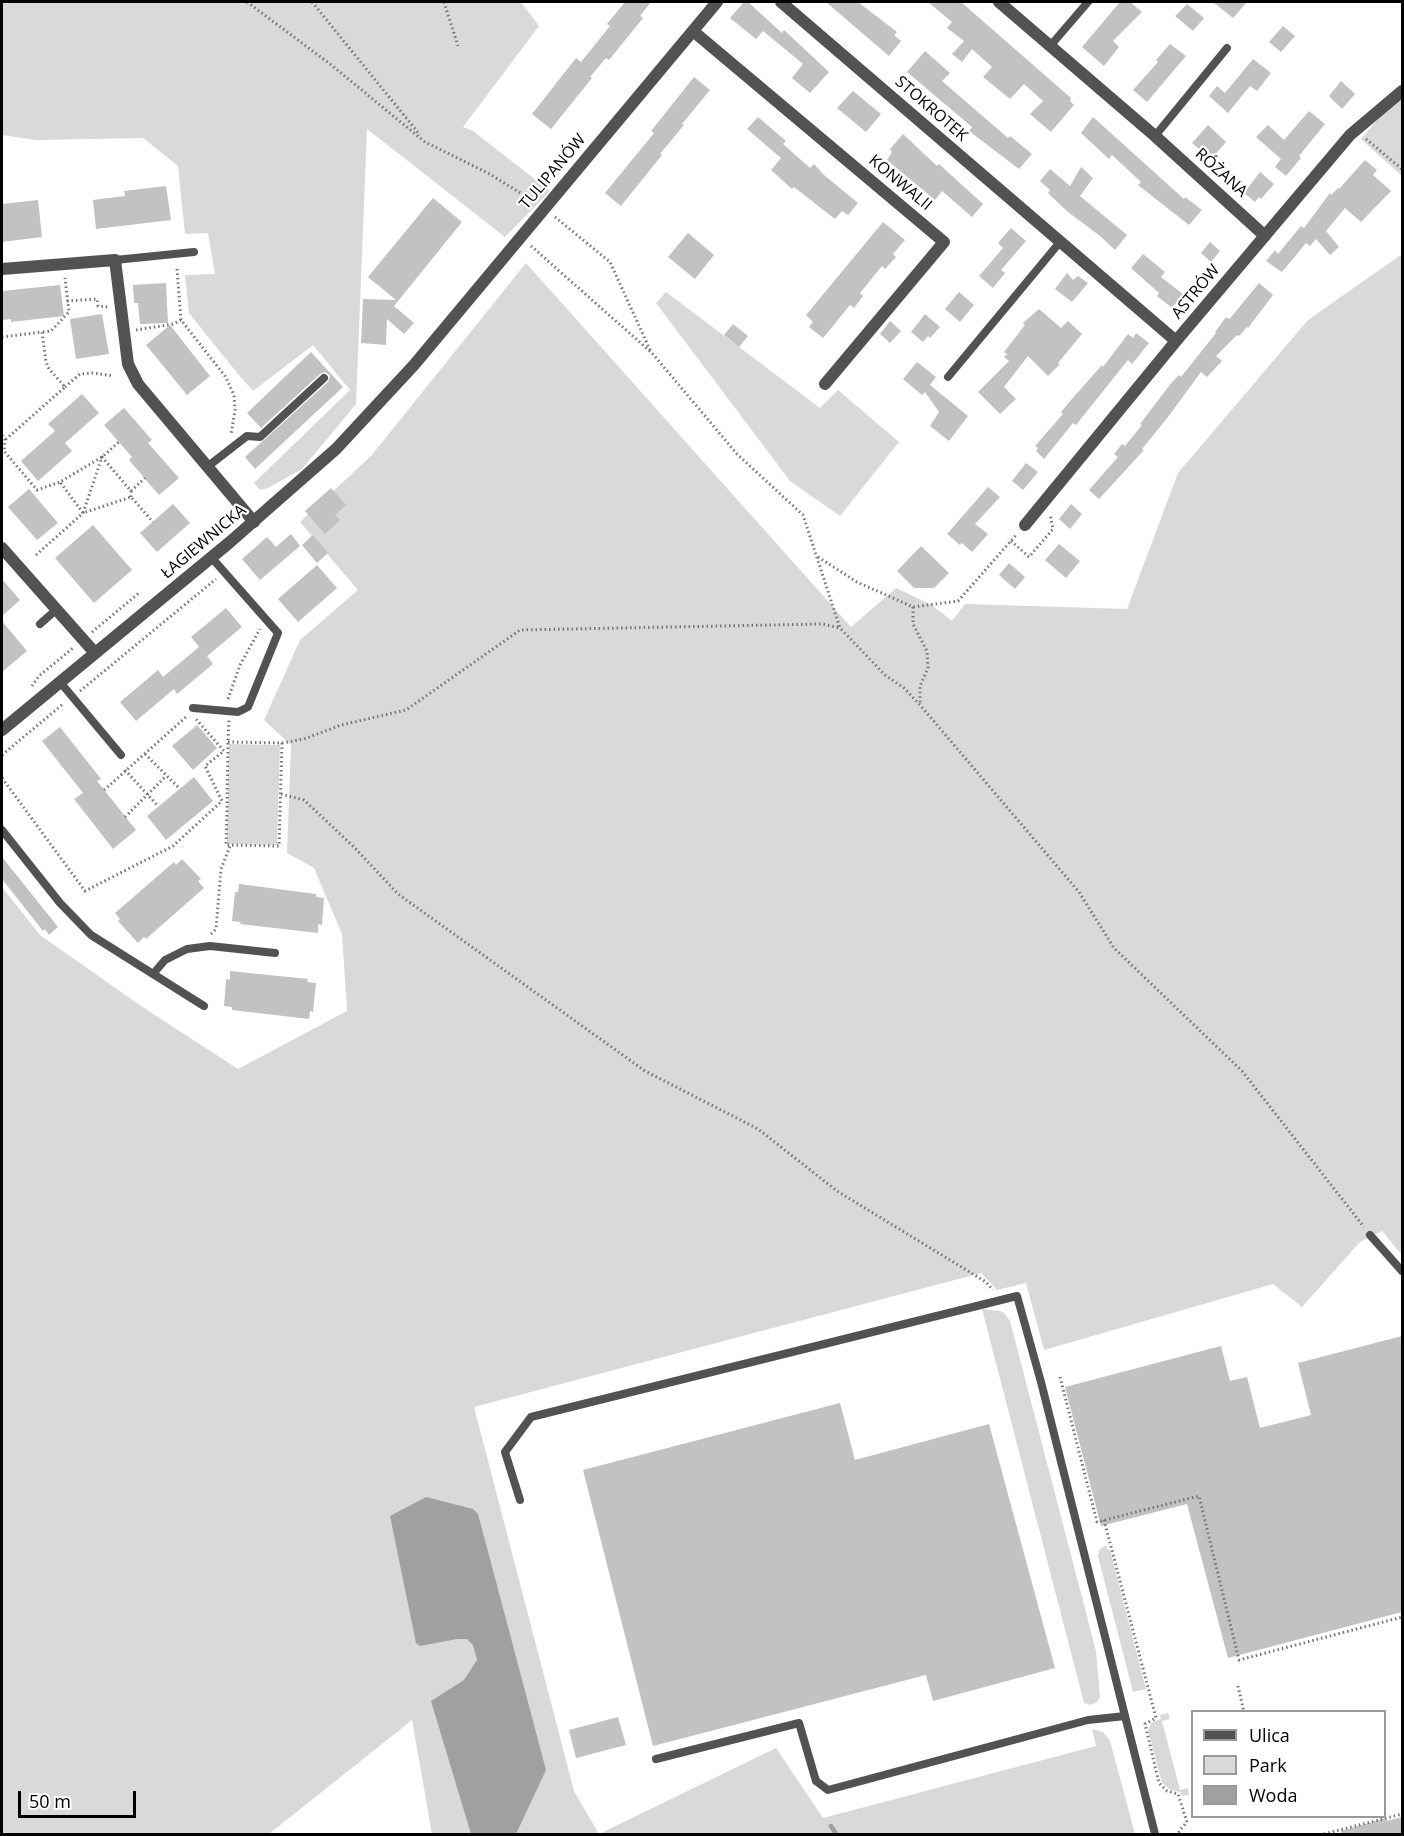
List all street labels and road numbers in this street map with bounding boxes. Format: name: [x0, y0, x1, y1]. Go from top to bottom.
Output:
street label: STOKROTEK: [891, 72, 971, 146]
street label: TULIPANÓW: [516, 130, 590, 214]
street label: RÓŻANA: [1191, 145, 1251, 201]
street label: KONWALII: [865, 151, 935, 215]
street label: ASTRÓW: [1168, 261, 1224, 323]
street label: ŁAGIEWNICKA: [158, 501, 250, 583]

